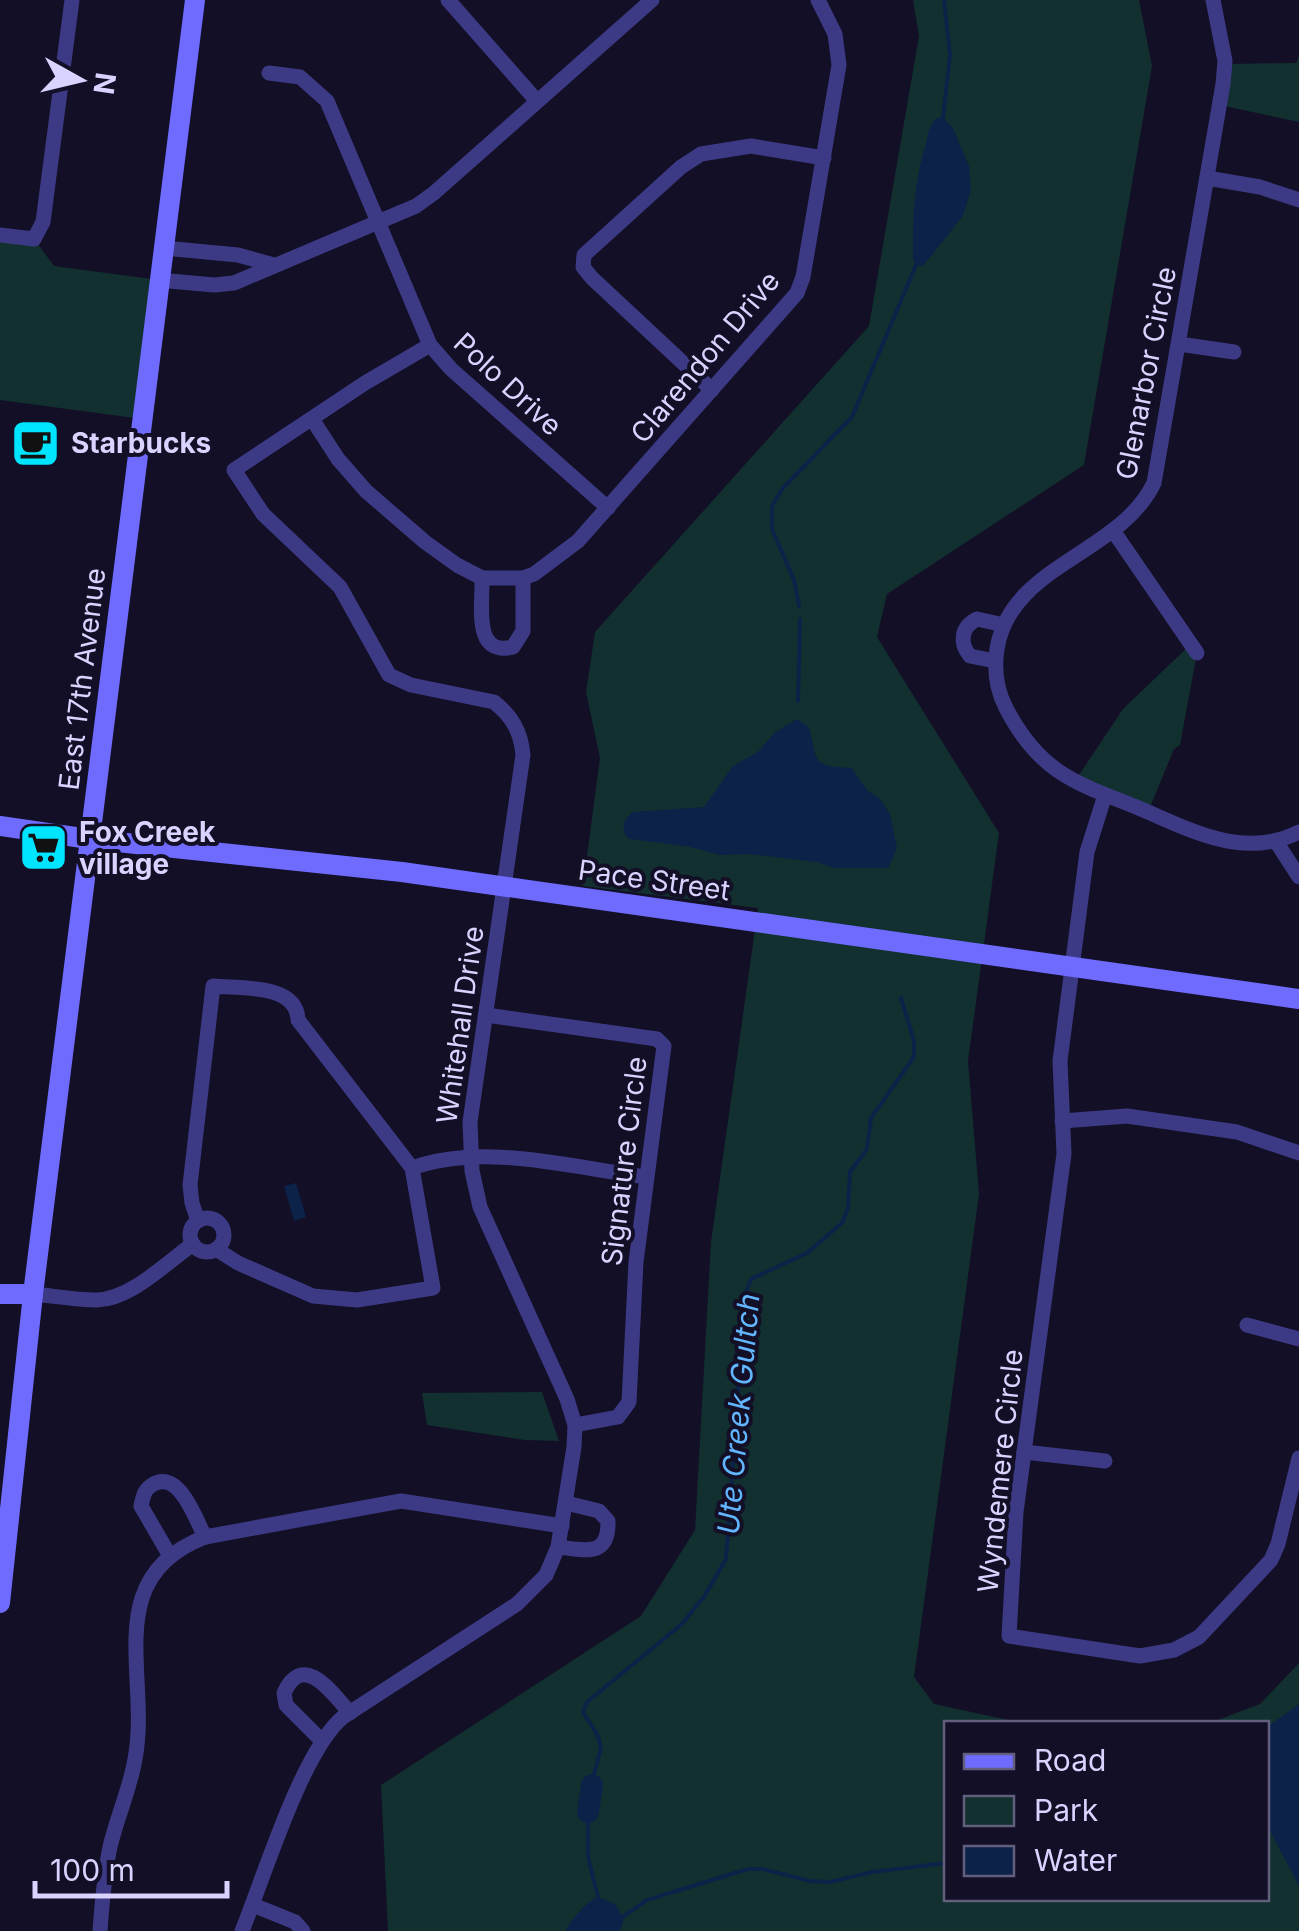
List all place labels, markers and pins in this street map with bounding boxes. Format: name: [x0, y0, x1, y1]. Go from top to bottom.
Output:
cafe icon: Starbucks: [10, 417, 62, 469]
place label: Starbucks: [71, 426, 211, 460]
place label: Fox Creek village: [79, 815, 216, 881]
supermarket icon: Fox Creek village: [18, 822, 70, 874]

